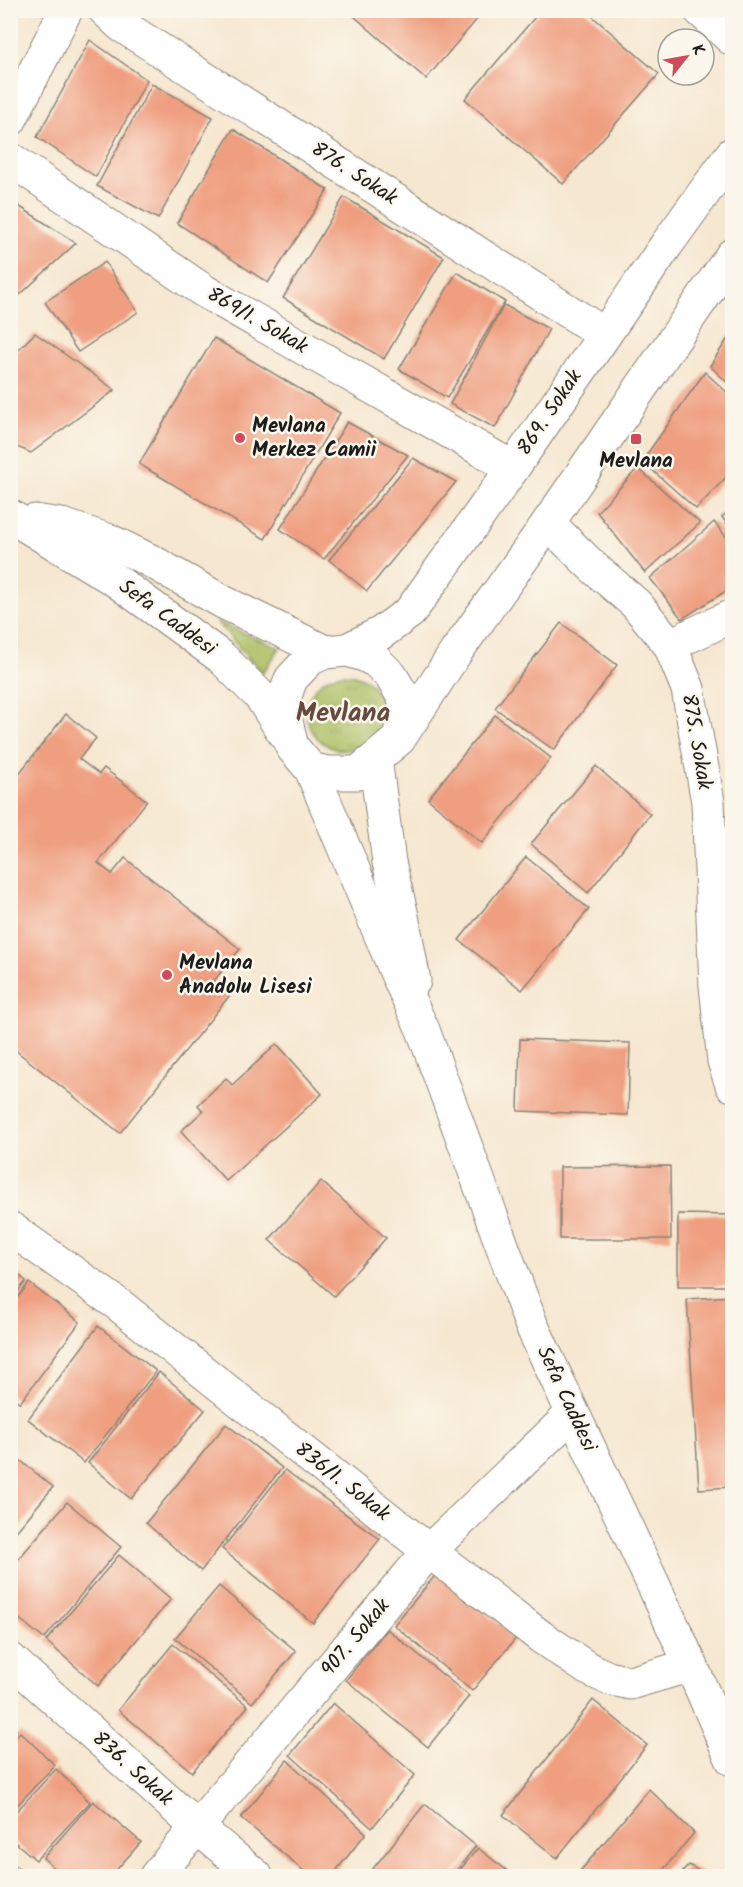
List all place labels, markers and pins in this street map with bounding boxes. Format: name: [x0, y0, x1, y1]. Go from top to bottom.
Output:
place label: Mevlana Merkez Camii: [252, 410, 377, 467]
marker: Mevlana Merkez Camii: [233, 431, 247, 445]
marker: Mevlana: [629, 432, 643, 446]
place label: Mevlana: [599, 445, 673, 478]
place label: Mevlana Anadolu Lisesi: [179, 947, 312, 1004]
marker: Mevlana Anadolu Lisesi: [160, 968, 174, 982]

